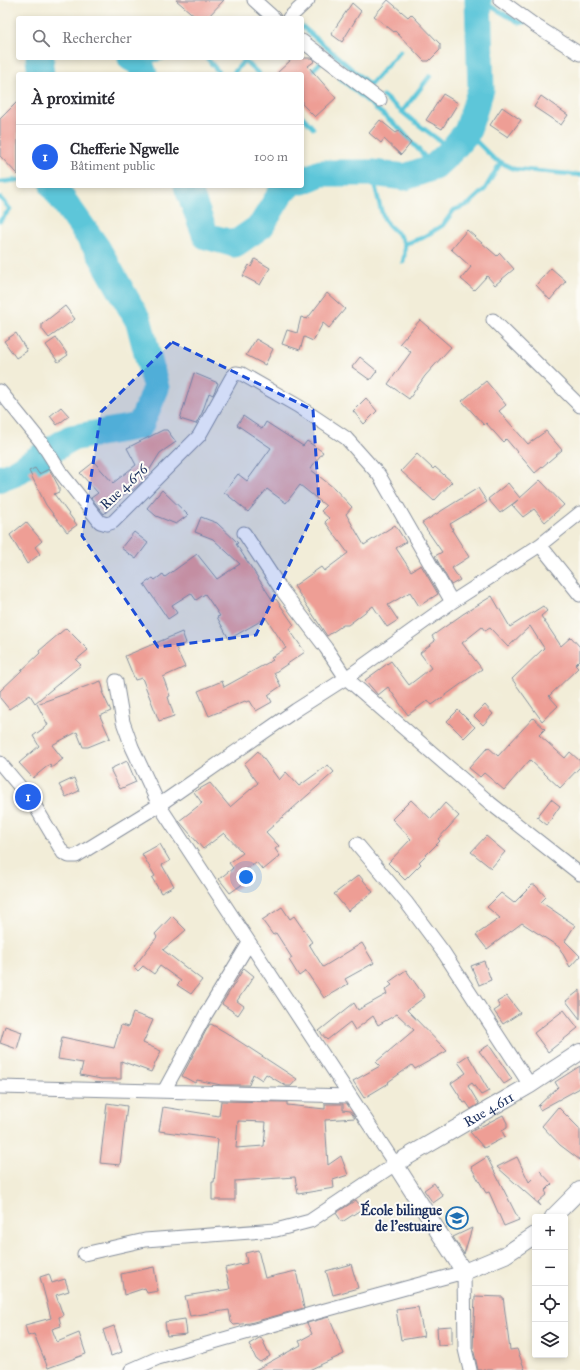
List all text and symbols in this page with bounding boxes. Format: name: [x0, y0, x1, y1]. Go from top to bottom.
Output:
search box: [16, 16, 304, 60]
icon: search: [30, 27, 52, 49]
text: Rechercher: [62, 29, 132, 47]
text: À proximité: [32, 88, 115, 109]
text: Chefferie Ngwelle: [70, 140, 179, 158]
text: 1: [42, 149, 48, 165]
text: 100 m: [254, 149, 288, 165]
text: Bâtiment public: [70, 158, 155, 174]
street label: Rue 4.676: [97, 460, 152, 513]
pin: 1: [15, 782, 41, 812]
your location: [236, 867, 256, 887]
street label: Rue 4.611: [460, 1088, 517, 1131]
place label: École bilingue de l'estuaire: [361, 1200, 442, 1235]
school or university icon: École bilingue de l'estuaire: [444, 1205, 470, 1231]
map controls: [532, 1214, 568, 1358]
button: +: [532, 1214, 568, 1250]
button: −: [532, 1250, 568, 1286]
button: locate: [532, 1286, 568, 1322]
button: layers: [532, 1322, 568, 1358]

